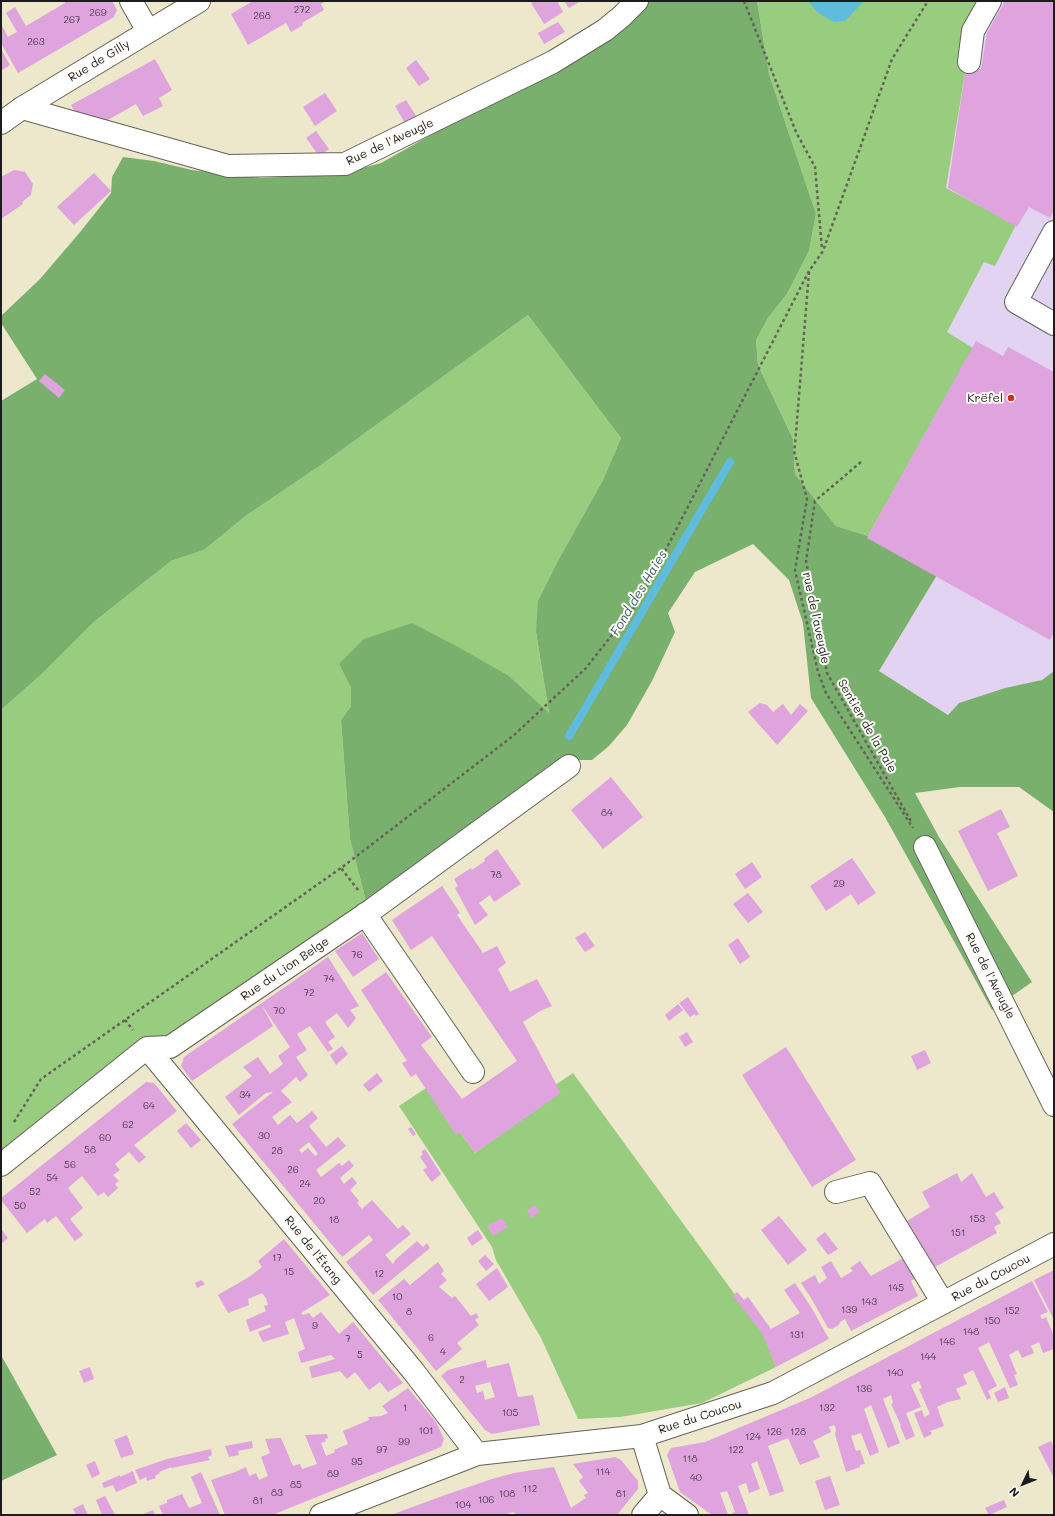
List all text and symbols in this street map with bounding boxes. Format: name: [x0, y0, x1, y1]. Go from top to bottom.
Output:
house number: 272: [294, 4, 310, 16]
house number: 269: [89, 7, 107, 19]
house number: 268: [253, 10, 271, 22]
house number: 267: [63, 14, 81, 26]
house number: 263: [27, 36, 45, 48]
street label: Rue de Gilly: [66, 37, 132, 85]
street label: Rue de l'Aveugle: [344, 115, 436, 169]
place label: Krëfel: [967, 391, 1003, 405]
marker: Krëfel: [1006, 393, 1016, 403]
water label: Fond des Haies: [607, 547, 671, 639]
street label: rue de l'aveugle: [799, 571, 833, 665]
street label: Sentier de la Pale: [834, 677, 900, 775]
house number: 84: [601, 807, 613, 819]
house number: 78: [490, 869, 502, 881]
house number: 29: [833, 878, 845, 890]
street label: Rue de l'Aveugle: [962, 930, 1018, 1022]
street label: Rue du Lion Belge: [238, 934, 332, 1004]
house number: 76: [351, 949, 363, 961]
house number: 74: [323, 973, 335, 985]
house number: 72: [303, 987, 315, 999]
house number: 70: [273, 1005, 285, 1017]
house number: 34: [239, 1089, 251, 1101]
house number: 64: [143, 1100, 155, 1112]
house number: 62: [122, 1119, 134, 1131]
house number: 30: [258, 1130, 270, 1142]
house number: 60: [99, 1132, 111, 1144]
house number: 58: [84, 1144, 96, 1156]
house number: 28: [271, 1145, 283, 1157]
house number: 56: [64, 1159, 76, 1171]
house number: 26: [287, 1164, 299, 1176]
house number: 54: [46, 1172, 58, 1184]
house number: 24: [299, 1178, 311, 1190]
house number: 52: [29, 1186, 41, 1198]
house number: 20: [313, 1195, 325, 1207]
house number: 50: [14, 1200, 26, 1212]
street label: Rue de l'Étang: [281, 1213, 345, 1287]
house number: 153: [969, 1213, 985, 1225]
house number: 18: [329, 1214, 339, 1226]
house number: 151: [951, 1227, 965, 1239]
street label: Rue du Coucou: [949, 1251, 1033, 1305]
house number: 17: [272, 1252, 282, 1264]
house number: 15: [284, 1266, 294, 1278]
house number: 12: [374, 1268, 384, 1280]
house number: 145: [888, 1282, 904, 1294]
house number: 10: [392, 1291, 402, 1303]
house number: 143: [861, 1296, 877, 1308]
house number: 139: [841, 1304, 857, 1316]
house number: 152: [1004, 1305, 1020, 1317]
house number: 8: [406, 1306, 412, 1318]
house number: 150: [984, 1315, 1000, 1327]
house number: 9: [312, 1320, 318, 1332]
house number: 148: [963, 1326, 979, 1338]
house number: 131: [790, 1329, 804, 1341]
house number: 6: [428, 1332, 434, 1344]
house number: 7: [345, 1333, 351, 1345]
house number: 146: [939, 1336, 955, 1348]
house number: 4: [440, 1346, 446, 1358]
house number: 5: [357, 1349, 363, 1361]
house number: 144: [920, 1351, 936, 1363]
house number: 140: [887, 1367, 903, 1379]
house number: 2: [459, 1374, 465, 1386]
house number: 136: [856, 1383, 872, 1395]
street label: Rue du Coucou: [657, 1397, 743, 1437]
house number: 1: [403, 1402, 407, 1414]
house number: 132: [819, 1402, 835, 1414]
house number: 105: [502, 1407, 518, 1419]
house number: 101: [418, 1425, 434, 1437]
house number: 126: [766, 1426, 782, 1438]
house number: 128: [790, 1426, 806, 1438]
house number: 124: [745, 1431, 761, 1443]
house number: 99: [398, 1436, 410, 1448]
house number: 97: [376, 1444, 388, 1456]
house number: 122: [728, 1444, 744, 1456]
house number: 118: [683, 1453, 697, 1465]
house number: 95: [351, 1456, 363, 1468]
north arrow: [1003, 1464, 1043, 1504]
house number: 114: [596, 1466, 610, 1478]
house number: 89: [327, 1468, 339, 1480]
house number: 40: [690, 1472, 702, 1484]
house number: 85: [290, 1479, 302, 1491]
house number: 112: [523, 1483, 537, 1495]
text: N: [1006, 1484, 1022, 1501]
house number: 83: [271, 1487, 283, 1499]
house number: 108: [499, 1488, 515, 1500]
house number: 81: [616, 1488, 626, 1500]
house number: 106: [478, 1494, 494, 1506]
house number: 81: [253, 1495, 263, 1507]
house number: 104: [455, 1499, 471, 1511]

